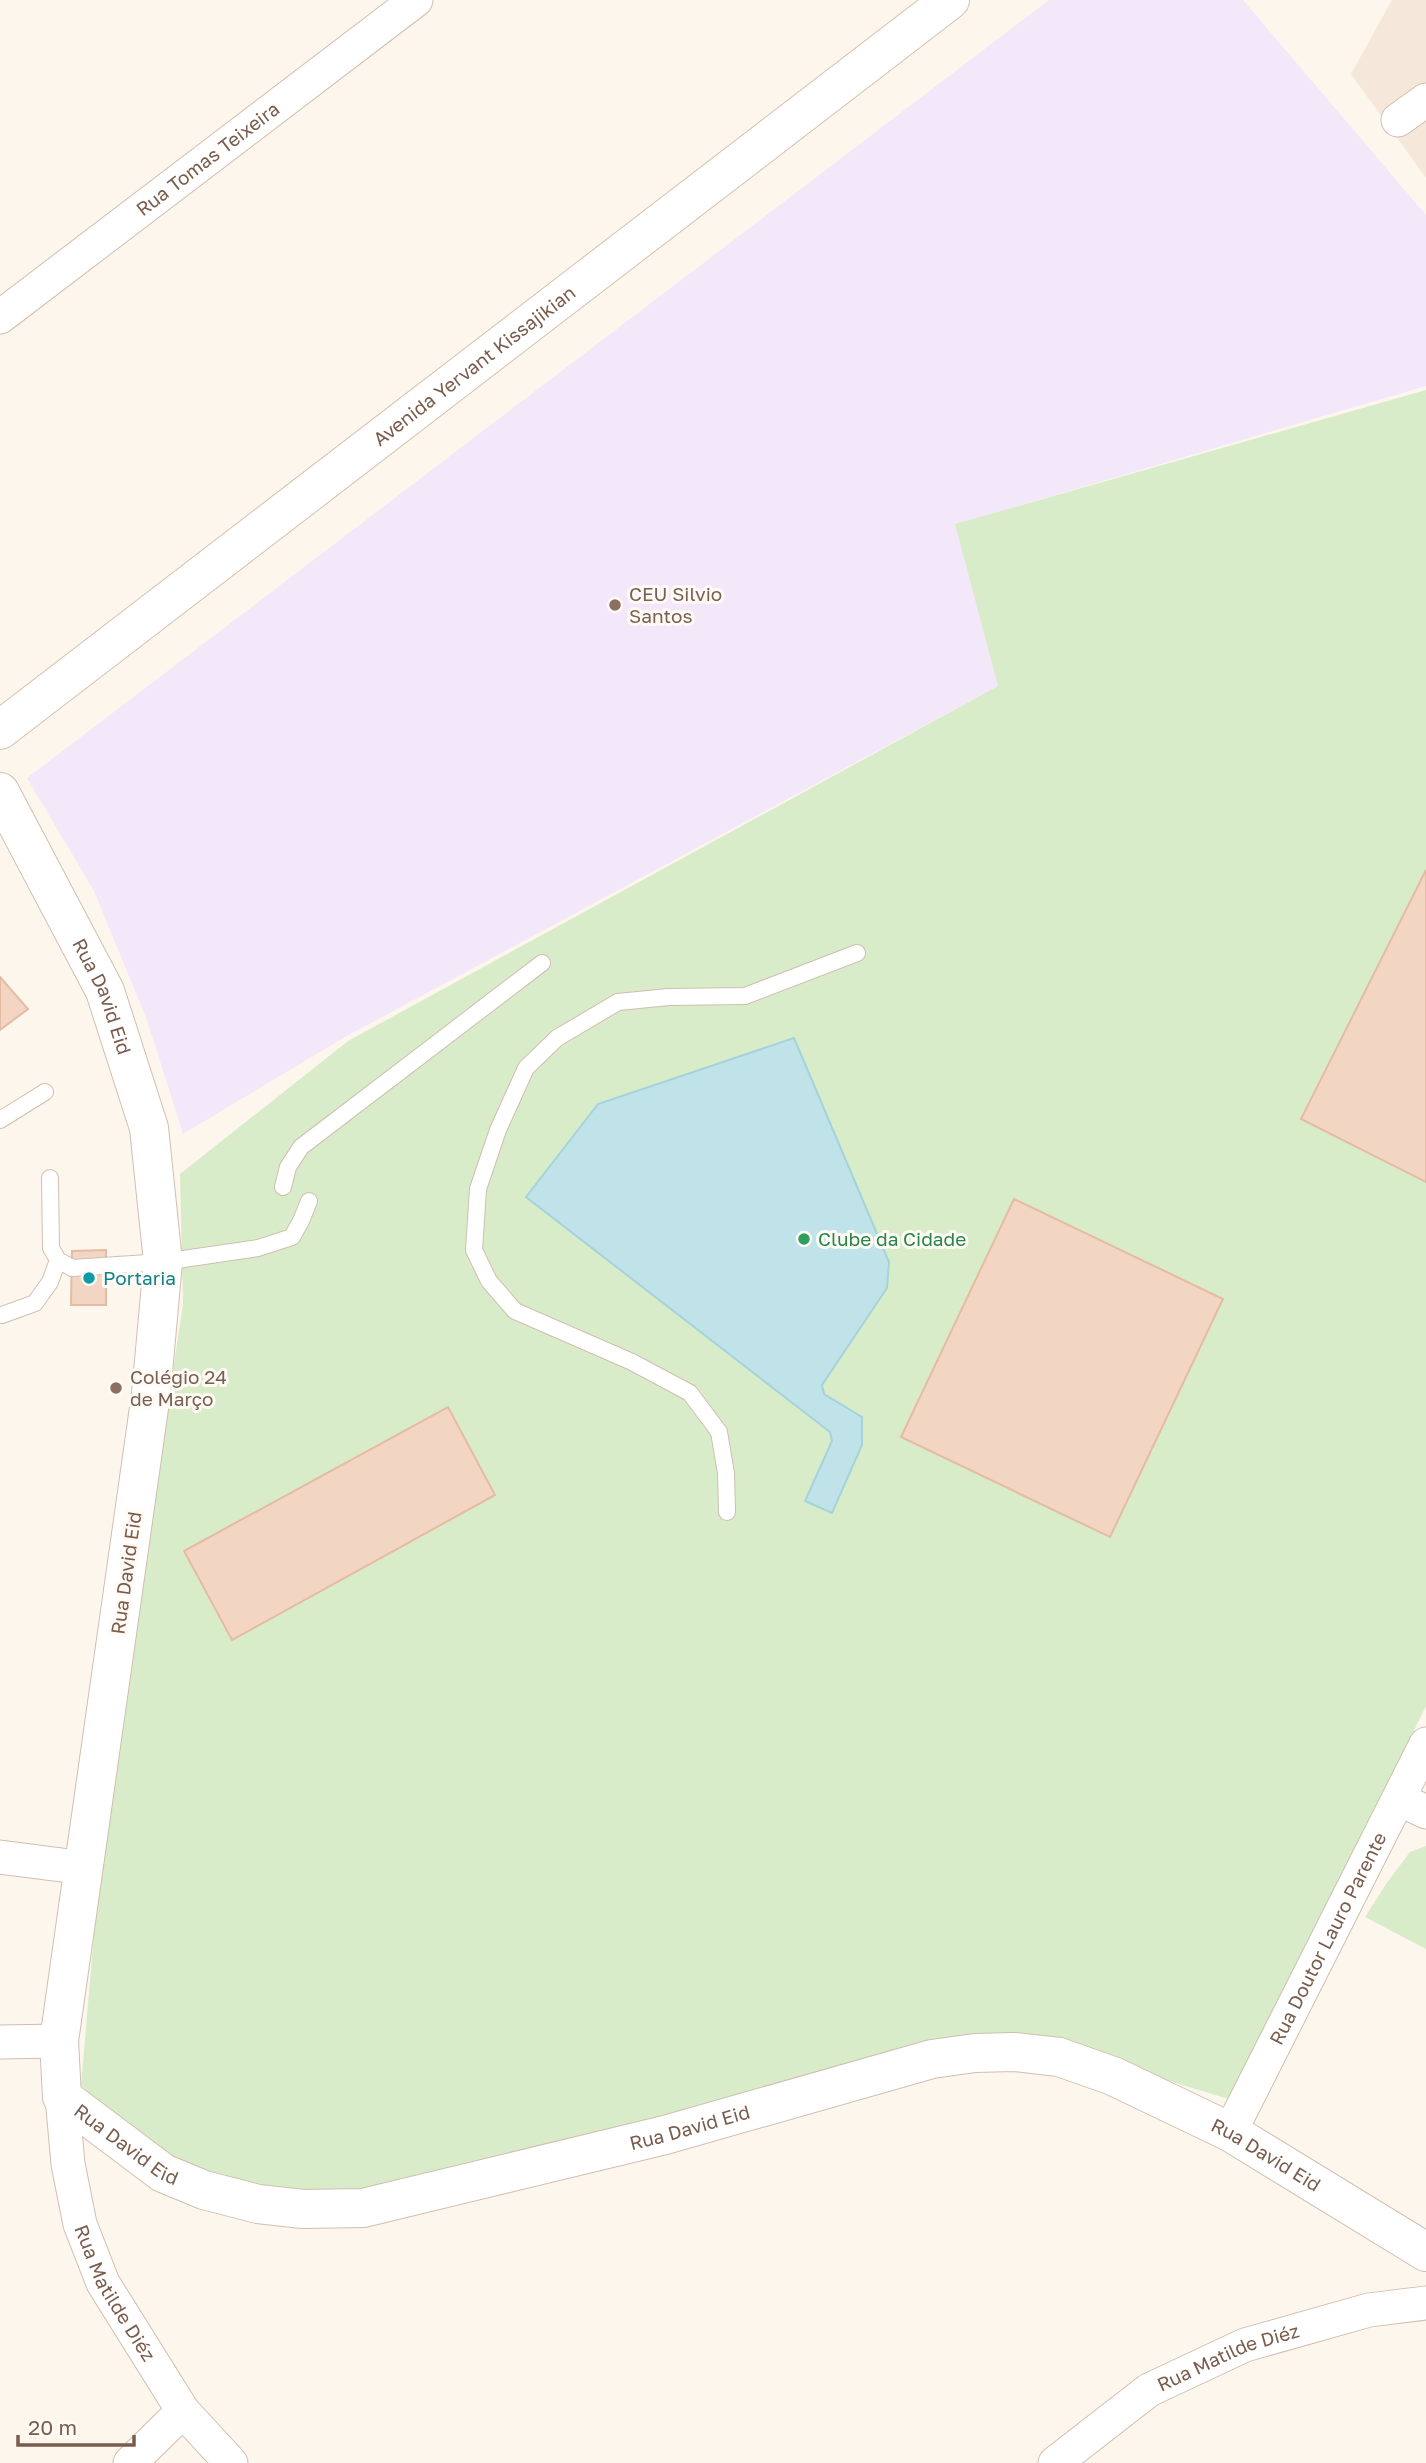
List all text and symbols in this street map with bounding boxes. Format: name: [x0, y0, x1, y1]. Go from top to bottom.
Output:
street label: Rua Tomas Teixeira: [131, 97, 283, 220]
street label: Avenida Yervant Kissajikian: [368, 280, 580, 450]
place label: CEU Silvio Santos: [629, 582, 722, 627]
marker: CEU Silvio Santos: [607, 597, 623, 613]
street label: Rua David Eid: [68, 934, 137, 1057]
place label: Clube da Cidade: [818, 1227, 966, 1250]
marker: Clube da Cidade: [796, 1231, 812, 1247]
place label: Portaria: [103, 1266, 176, 1289]
marker: Portaria: [81, 1270, 97, 1286]
place label: Colégio 24 de Março: [130, 1365, 227, 1410]
marker: Colégio 24 de Março: [108, 1380, 124, 1396]
street label: Rua David Eid: [106, 1510, 146, 1636]
street label: Rua Doutor Lauro Parente: [1264, 1828, 1391, 2048]
street label: Rua David Eid: [70, 2098, 182, 2189]
street label: Rua David Eid: [627, 2099, 752, 2154]
street label: Rua David Eid: [1208, 2113, 1325, 2196]
street label: Rua Matilde Diéz: [70, 2221, 161, 2365]
street label: Rua Matilde Diéz: [1153, 2318, 1302, 2396]
scale bar: [18, 2404, 133, 2448]
text: 20 m: [28, 2414, 77, 2440]

